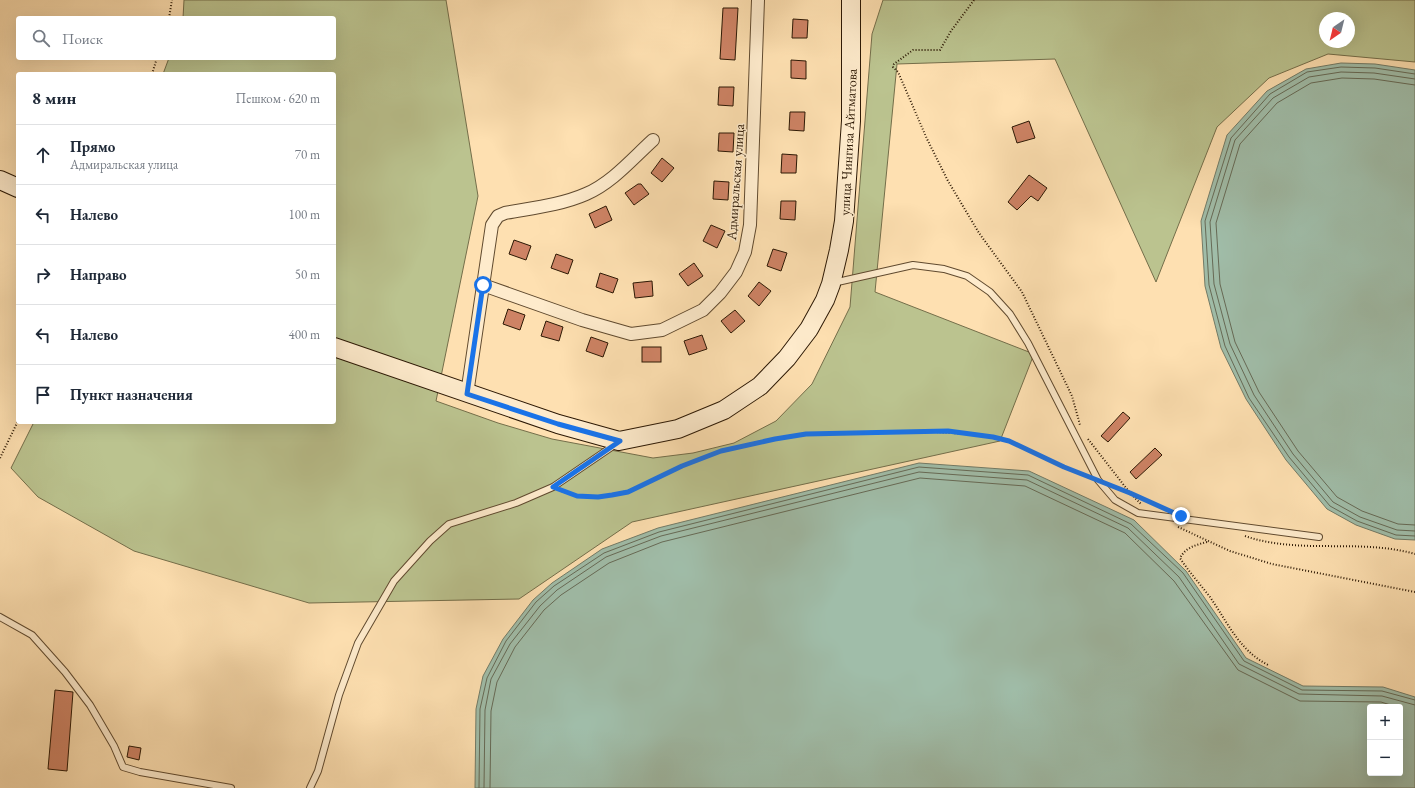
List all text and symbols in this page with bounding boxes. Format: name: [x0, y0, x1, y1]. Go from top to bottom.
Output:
north arrow: [1319, 12, 1355, 48]
search box: [16, 16, 336, 60]
icon: search: [30, 27, 52, 49]
text: Поиск: [62, 29, 103, 48]
street label: улица Чингиза Айтматова: [835, 68, 861, 216]
text: 8 мин: [32, 87, 76, 109]
text: Пешком · 620 m: [236, 90, 320, 107]
street label: Адмиральская улица: [722, 123, 748, 242]
text: Прямо: [70, 137, 115, 156]
icon: ahead: [32, 144, 54, 166]
text: 70 m: [295, 146, 320, 163]
text: Адмиральская улица: [70, 156, 178, 173]
icon: left: [32, 204, 54, 226]
text: Налево: [70, 205, 118, 224]
text: 100 m: [289, 206, 320, 223]
icon: right: [32, 264, 54, 286]
text: Направо: [70, 265, 127, 284]
text: 50 m: [295, 266, 320, 283]
route start: [474, 276, 492, 294]
icon: left: [32, 324, 54, 346]
text: Налево: [70, 325, 118, 344]
text: 400 m: [289, 326, 320, 343]
icon: arrive: [32, 384, 54, 406]
text: Пункт назначения: [70, 385, 193, 404]
route end: [1172, 507, 1190, 525]
map controls: [1367, 704, 1403, 776]
button: +: [1367, 704, 1403, 740]
button: −: [1367, 740, 1403, 776]

